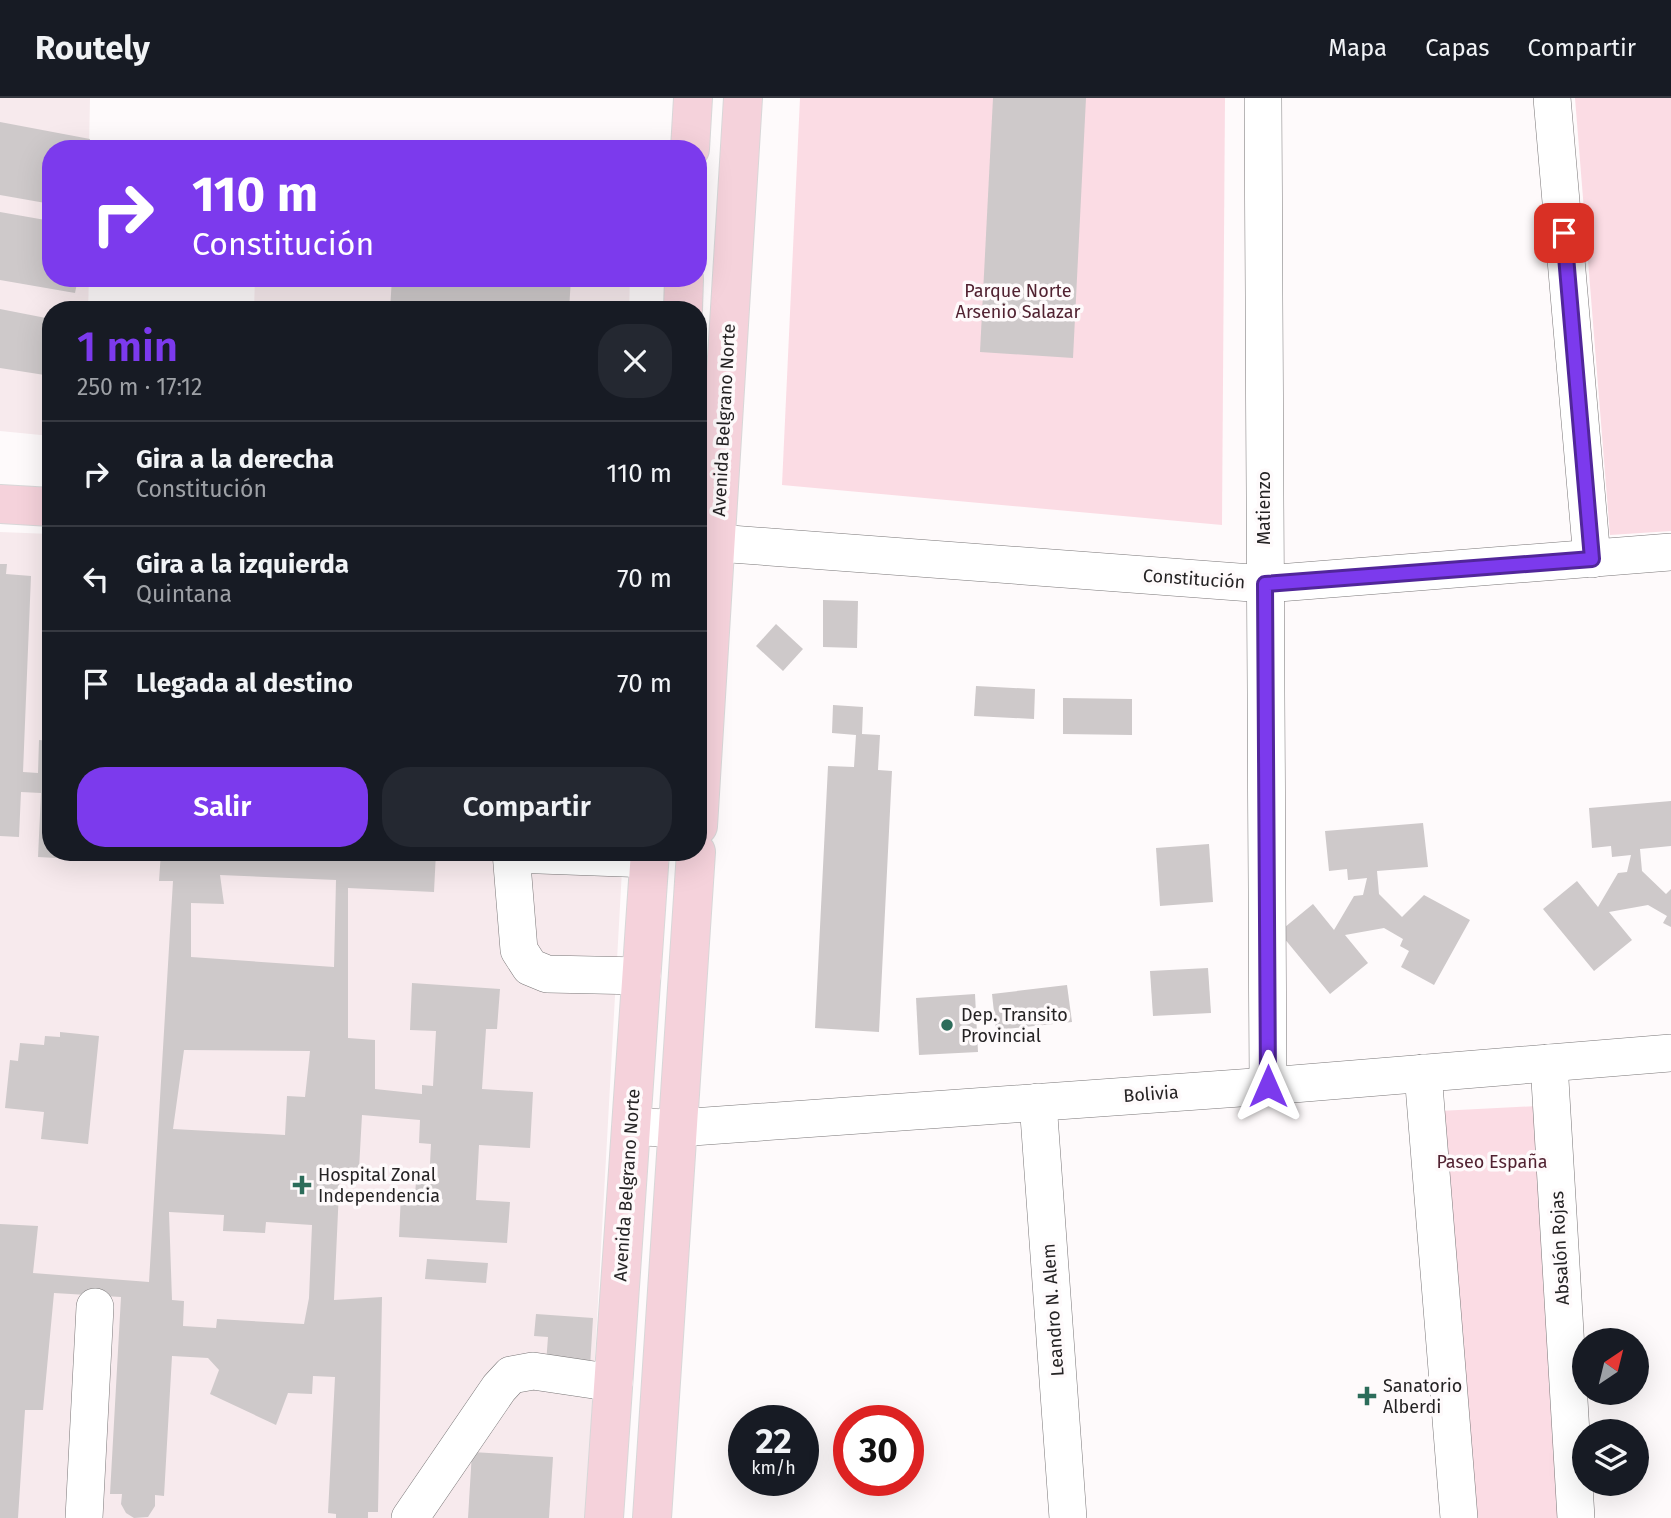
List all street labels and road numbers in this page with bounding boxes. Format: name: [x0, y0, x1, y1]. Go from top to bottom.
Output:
street label: Avenida Belgrano Norte: [708, 323, 740, 517]
street label: Matienzo: [1253, 471, 1275, 545]
street label: Constitución: [1142, 564, 1246, 594]
street label: Bolivia: [1123, 1081, 1179, 1107]
street label: Avenida Belgrano Norte: [609, 1088, 645, 1282]
street label: Absalón Rojas: [1546, 1190, 1574, 1306]
street label: Leandro N. Alem: [1037, 1243, 1069, 1377]

